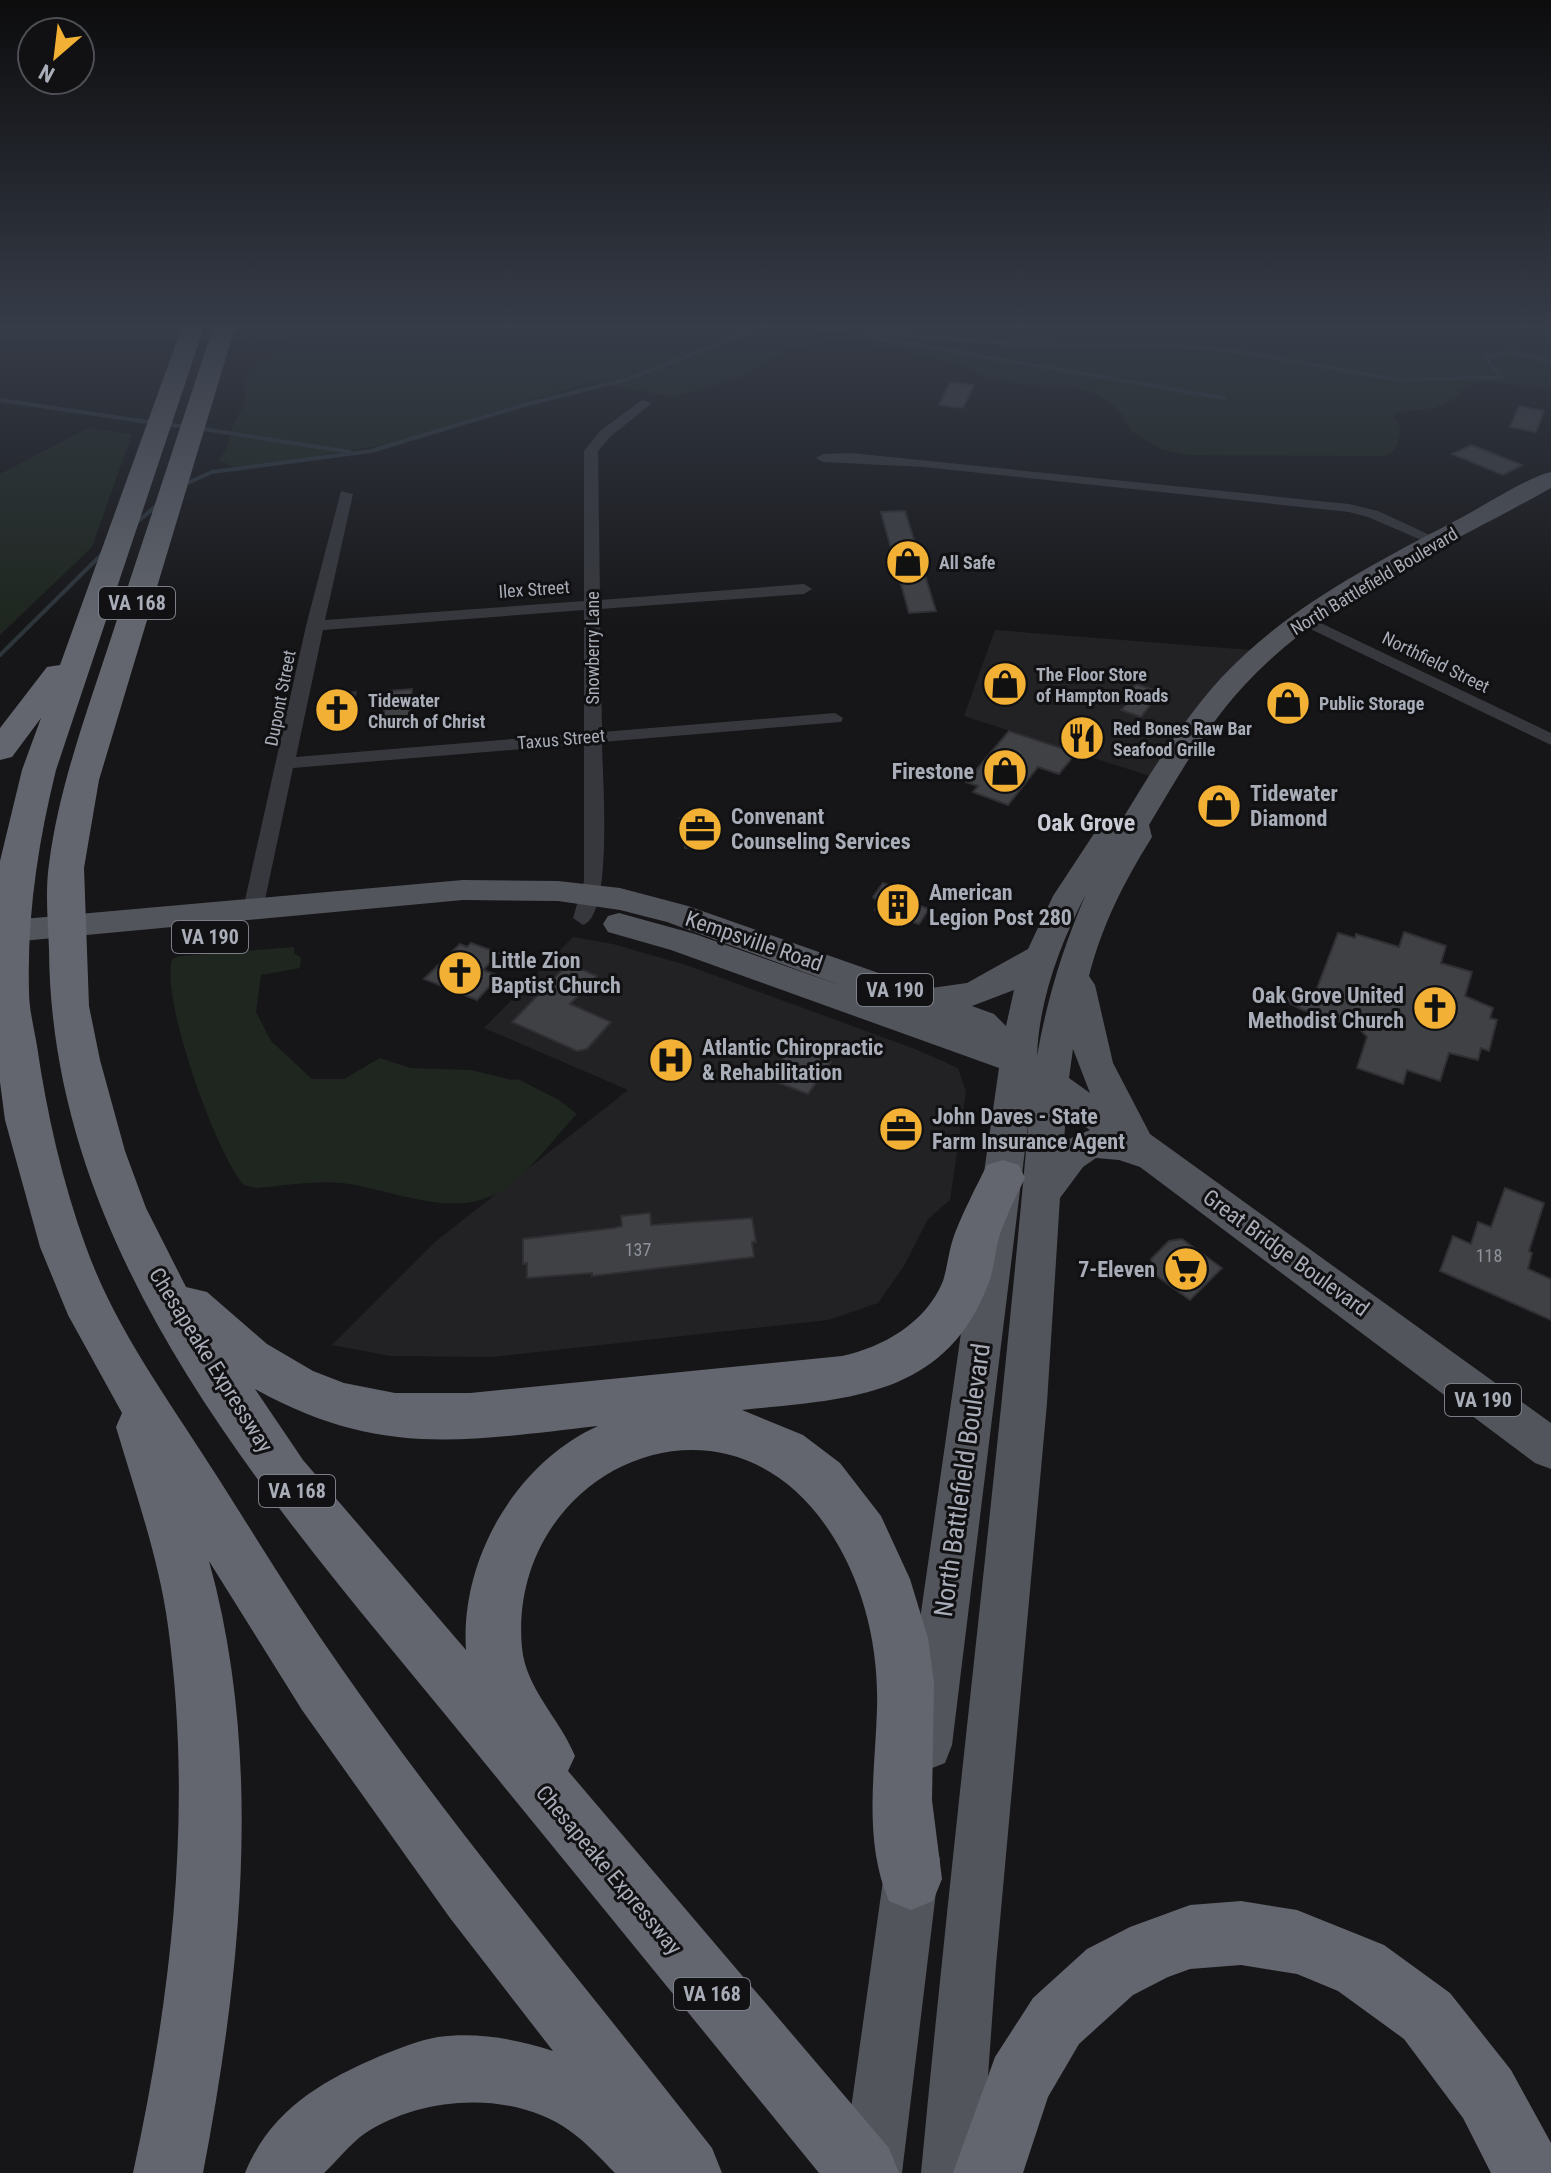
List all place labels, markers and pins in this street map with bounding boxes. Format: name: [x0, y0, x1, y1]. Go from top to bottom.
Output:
shop icon: All Safe: [884, 538, 932, 586]
place label: All Safe: [939, 552, 996, 573]
shop icon: The Floor Store of Hampton Roads: [981, 660, 1029, 708]
place label: The Floor Store of Hampton Roads: [1036, 664, 1169, 706]
shop icon: Public Storage: [1264, 679, 1312, 727]
church icon: Tidewater Church of Christ: [313, 686, 361, 734]
place label: Tidewater Church of Christ: [368, 690, 486, 732]
place label: Public Storage: [1319, 693, 1425, 714]
restaurant icon: Red Bones Raw Bar Seafood Grille: [1058, 714, 1106, 762]
place label: Red Bones Raw Bar Seafood Grille: [1113, 718, 1252, 760]
shop icon: Firestone: [981, 747, 1029, 795]
place label: Firestone: [892, 759, 974, 784]
place label: Tidewater Diamond: [1250, 781, 1338, 831]
shop icon: Tidewater Diamond: [1195, 782, 1243, 830]
place label: Convenant Counseling Services: [731, 804, 911, 854]
office icon: Convenant Counseling Services: [676, 805, 724, 853]
place label: American Legion Post 280: [929, 880, 1072, 930]
building icon: American Legion Post 280: [874, 881, 922, 929]
place label: Little Zion Baptist Church: [491, 948, 621, 998]
church icon: Little Zion Baptist Church: [436, 949, 484, 997]
place label: Oak Grove United Methodist Church: [1248, 983, 1404, 1033]
church icon: Oak Grove United Methodist Church: [1411, 984, 1459, 1032]
place label: Atlantic Chiropractic & Rehabilitation: [702, 1035, 883, 1085]
hospital icon: Atlantic Chiropractic & Rehabilitation: [647, 1036, 695, 1084]
place label: John Daves - State Farm Insurance Agent: [932, 1104, 1125, 1154]
office icon: John Daves - State Farm Insurance Agent: [877, 1105, 925, 1153]
supermarket icon: 7-Eleven: [1162, 1245, 1210, 1293]
place label: 7-Eleven: [1078, 1257, 1155, 1282]

